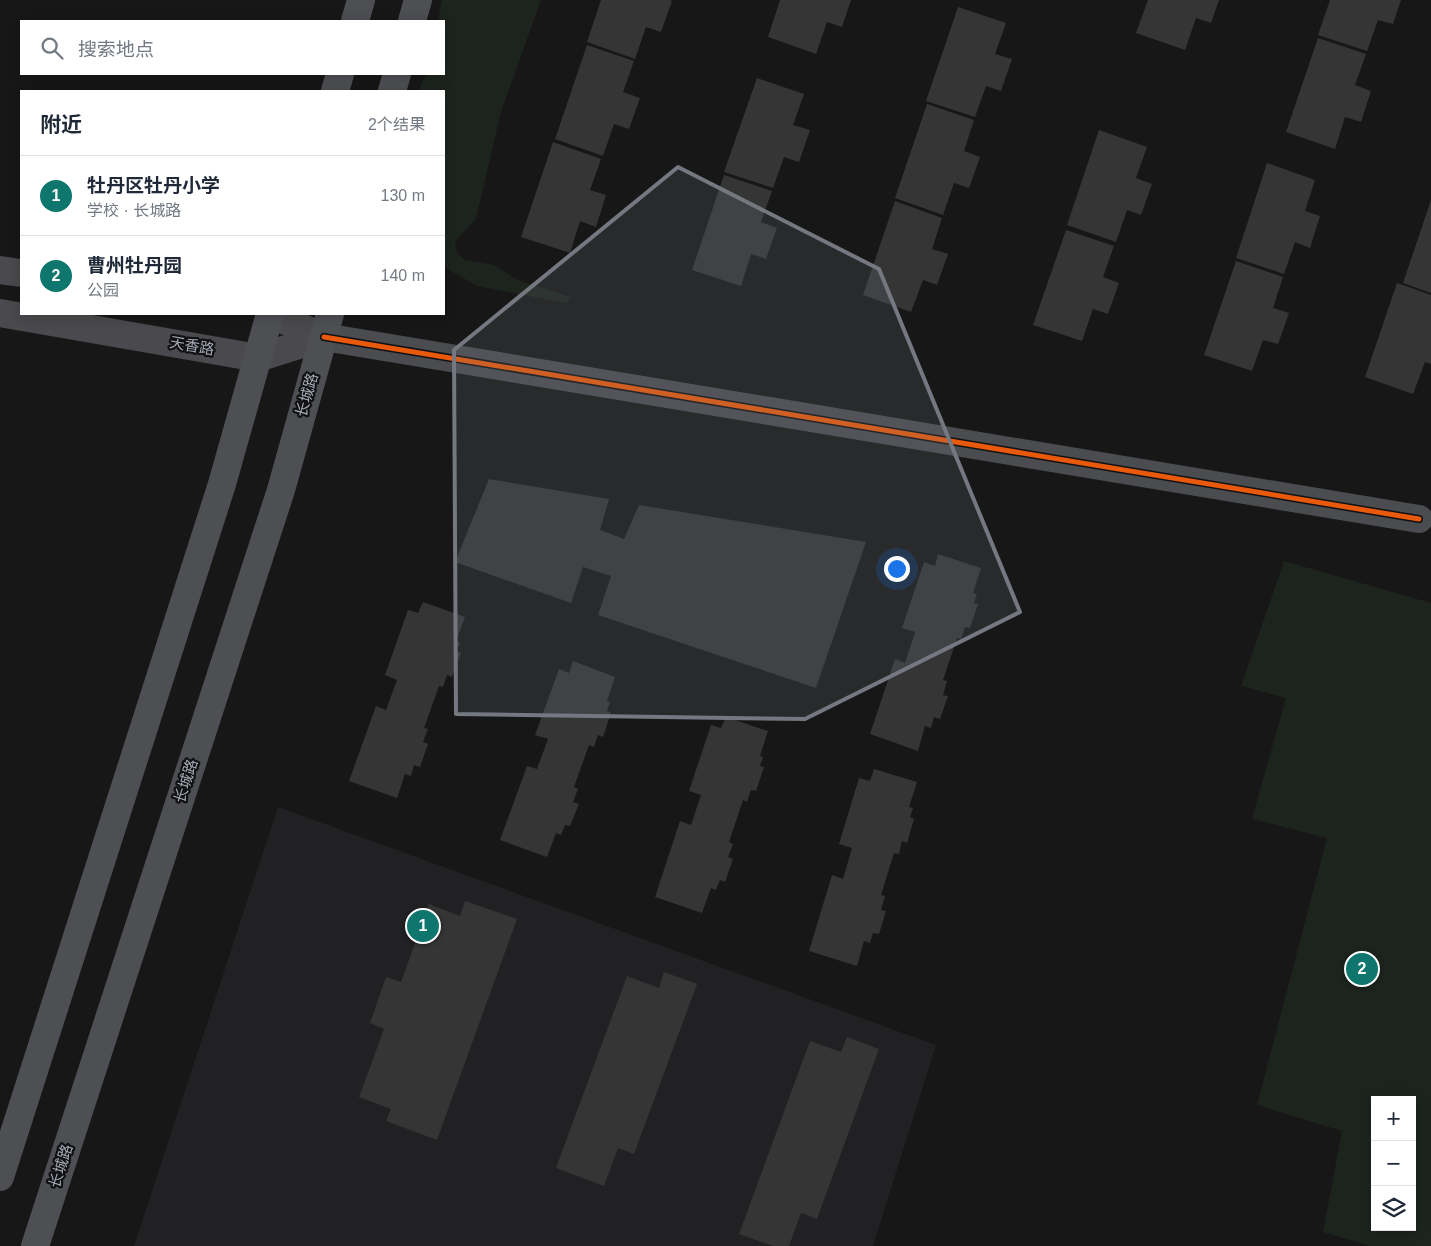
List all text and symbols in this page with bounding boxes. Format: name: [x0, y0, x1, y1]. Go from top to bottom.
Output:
search box: [20, 20, 445, 75]
icon: search: [38, 34, 66, 62]
text: 搜索地点: [78, 39, 154, 60]
text: 附近: [40, 113, 82, 136]
text: 2个结果: [368, 116, 425, 133]
text: 牡丹区牡丹小学: [87, 175, 220, 196]
text: 1: [52, 187, 60, 204]
text: 130 m: [381, 187, 425, 204]
text: 学校 · 长城路: [87, 202, 181, 219]
text: 曹州牡丹园: [87, 255, 182, 276]
text: 2: [52, 267, 60, 284]
text: 140 m: [381, 267, 425, 284]
text: 公园: [87, 282, 119, 299]
street label: 天香路: [168, 333, 216, 358]
street label: 长城路: [292, 371, 321, 419]
your location: [884, 556, 910, 582]
street label: 长城路: [170, 757, 201, 805]
pin: 1: [407, 907, 439, 945]
pin: 2: [1346, 950, 1378, 988]
map controls: [1371, 1096, 1416, 1231]
button: +: [1371, 1096, 1416, 1141]
button: −: [1371, 1141, 1416, 1186]
street label: 长城路: [45, 1142, 76, 1190]
button: layers: [1371, 1186, 1416, 1231]

